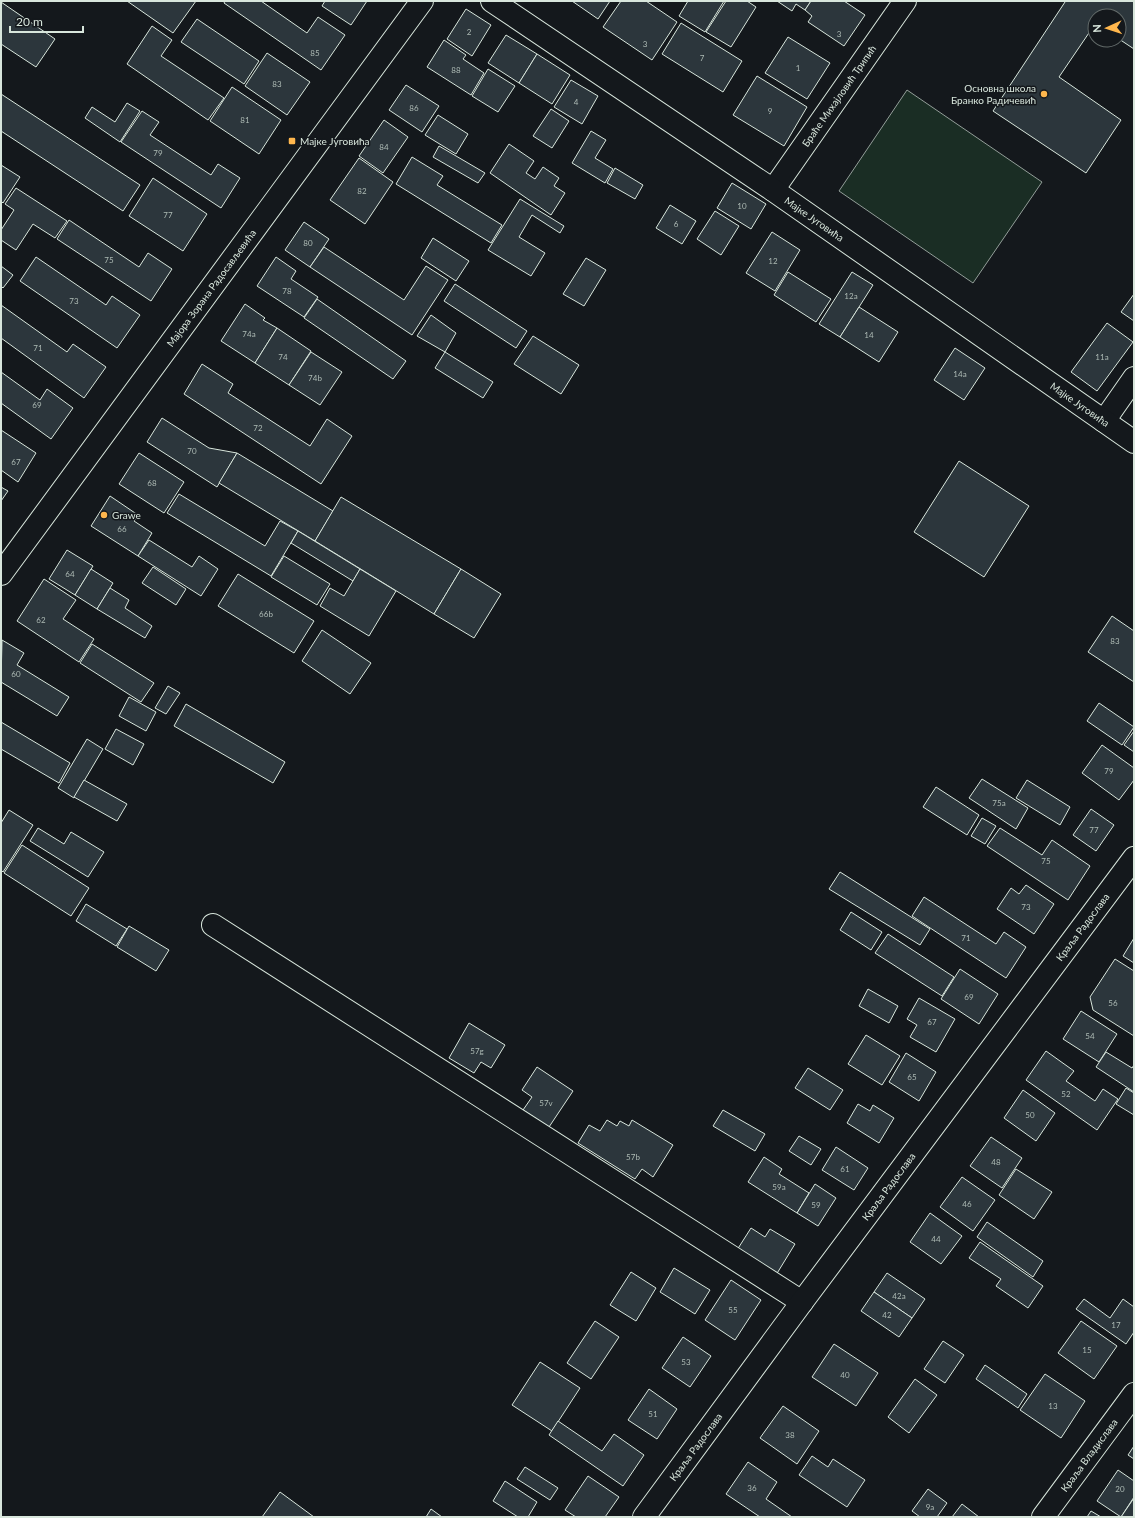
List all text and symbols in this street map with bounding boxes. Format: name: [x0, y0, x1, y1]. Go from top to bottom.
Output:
scale bar: [10, 8, 83, 34]
north arrow: [1087, 8, 1127, 48]
text: 20 m: [16, 14, 43, 29]
text: N: [1090, 24, 1103, 33]
house number: 2: [467, 27, 472, 37]
house number: 3: [837, 29, 842, 39]
house number: 3: [643, 39, 648, 49]
street label: Браће Михајловић Трипић: [799, 43, 878, 149]
house number: 85: [310, 48, 320, 58]
house number: 7: [700, 53, 705, 63]
house number: 1: [796, 63, 801, 73]
house number: 88: [451, 65, 461, 75]
house number: 83: [272, 79, 282, 89]
place label: Основна школа Бранко Радичевић: [951, 82, 1036, 106]
marker: Основна школа Бранко Радичевић: [1039, 89, 1049, 99]
house number: 4: [574, 97, 579, 107]
house number: 86: [409, 103, 419, 113]
house number: 9: [768, 106, 773, 116]
house number: 81: [240, 115, 250, 125]
place label: Мајке Југовића: [300, 135, 369, 147]
marker: Мајке Југовића: [287, 136, 297, 146]
house number: 84: [379, 142, 389, 152]
house number: 79: [153, 148, 163, 158]
house number: 82: [357, 186, 367, 196]
street label: Мајке Југовића: [782, 194, 846, 244]
house number: 10: [737, 201, 747, 211]
house number: 77: [163, 210, 173, 220]
house number: 6: [674, 219, 679, 229]
street label: Мајора Зорана Радосављевића: [164, 227, 258, 349]
house number: 80: [303, 238, 313, 248]
house number: 75: [104, 255, 114, 265]
house number: 12: [768, 256, 778, 266]
house number: 78: [282, 286, 292, 296]
house number: 12a: [844, 291, 858, 301]
house number: 73: [69, 296, 79, 306]
house number: 74a: [242, 329, 256, 339]
house number: 14: [864, 330, 874, 340]
house number: 71: [33, 343, 43, 353]
house number: 74: [278, 352, 288, 362]
house number: 11a: [1095, 352, 1109, 362]
house number: 14a: [953, 369, 967, 379]
house number: 74b: [308, 373, 322, 383]
street label: Мајке Југовића: [1048, 379, 1112, 429]
house number: 69: [32, 400, 42, 410]
house number: 72: [253, 423, 263, 433]
house number: 70: [187, 446, 197, 456]
house number: 67: [11, 457, 21, 467]
house number: 68: [147, 478, 157, 488]
place label: Grawe: [112, 509, 141, 521]
marker: Grawe: [99, 510, 109, 520]
house number: 66: [117, 524, 127, 534]
house number: 64: [65, 569, 75, 579]
house number: 66b: [259, 609, 273, 619]
house number: 62: [36, 615, 46, 625]
house number: 83: [1110, 636, 1120, 646]
house number: 60: [11, 669, 21, 679]
house number: 79: [1104, 766, 1114, 776]
house number: 75a: [992, 798, 1006, 808]
house number: 77: [1089, 825, 1099, 835]
house number: 75: [1041, 856, 1051, 866]
street label: Краља Радослава: [1053, 891, 1112, 963]
house number: 73: [1021, 902, 1031, 912]
house number: 71: [961, 933, 971, 943]
house number: 69: [964, 992, 974, 1002]
house number: 56: [1108, 998, 1118, 1008]
house number: 67: [927, 1017, 937, 1027]
house number: 54: [1085, 1031, 1095, 1041]
house number: 57g: [470, 1046, 484, 1056]
house number: 65: [907, 1072, 917, 1082]
house number: 52: [1061, 1089, 1071, 1099]
house number: 57v: [539, 1098, 554, 1108]
house number: 50: [1025, 1110, 1035, 1120]
street label: Краља Радослава: [859, 1150, 918, 1223]
house number: 57b: [626, 1152, 640, 1162]
house number: 48: [991, 1157, 1001, 1167]
house number: 61: [840, 1164, 850, 1174]
house number: 59a: [772, 1182, 786, 1192]
house number: 46: [962, 1199, 972, 1209]
house number: 59: [811, 1200, 821, 1210]
house number: 44: [931, 1234, 941, 1244]
house number: 42a: [892, 1291, 906, 1301]
house number: 55: [728, 1305, 738, 1315]
house number: 42: [882, 1310, 892, 1320]
house number: 17: [1111, 1320, 1121, 1330]
house number: 15: [1082, 1345, 1092, 1355]
house number: 53: [681, 1357, 691, 1367]
house number: 40: [840, 1370, 850, 1380]
house number: 13: [1048, 1401, 1058, 1411]
house number: 51: [648, 1409, 658, 1419]
street label: Краља Радослава: [667, 1411, 724, 1483]
street label: Краља Владислава: [1058, 1416, 1120, 1494]
house number: 38: [785, 1430, 795, 1440]
house number: 36: [747, 1483, 757, 1493]
house number: 20: [1115, 1484, 1125, 1494]
house number: 9a: [926, 1502, 934, 1512]

